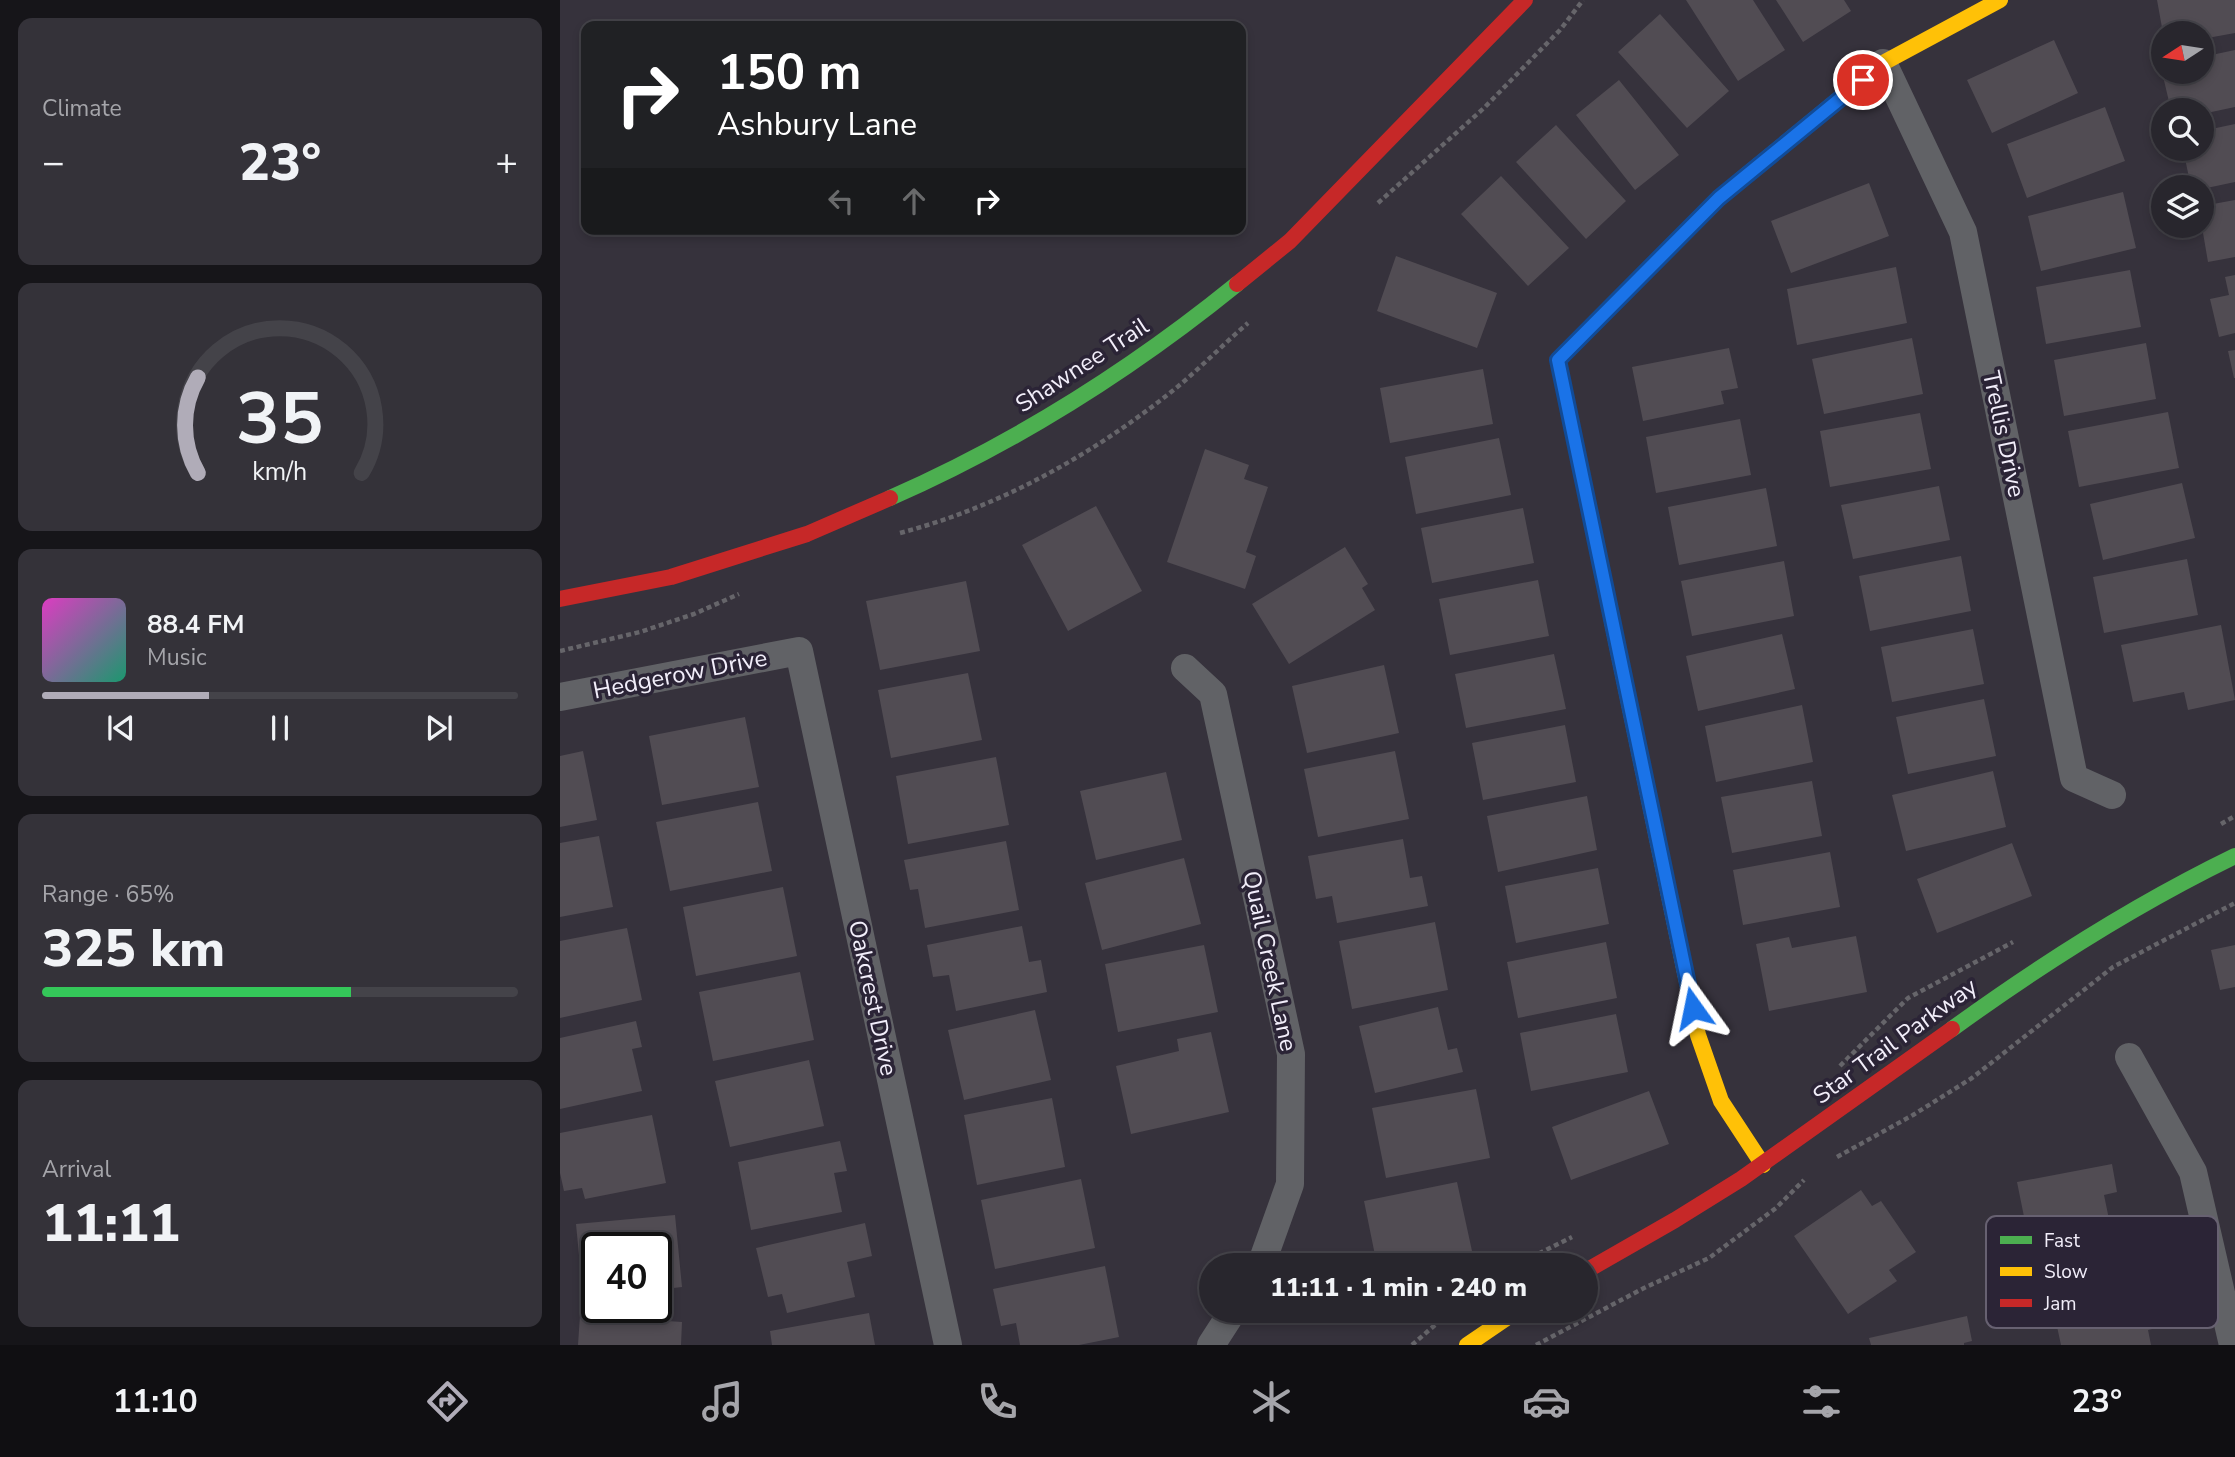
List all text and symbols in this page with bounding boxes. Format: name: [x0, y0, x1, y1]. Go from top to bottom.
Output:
north arrow: [2151, 21, 2214, 84]
map controls: [2151, 21, 2214, 238]
text: 150 m: [717, 39, 861, 106]
icon: right: [602, 49, 693, 140]
pin: [1833, 50, 1893, 110]
icon: arrive: [1844, 61, 1882, 99]
text: Climate: [42, 93, 122, 124]
button: search: [2151, 98, 2214, 161]
text: Ashbury Lane: [717, 103, 917, 146]
text: 23°: [239, 127, 321, 198]
text: −: [42, 137, 65, 188]
text: +: [495, 137, 518, 188]
button: layers: [2151, 175, 2214, 238]
icon: left: [822, 182, 860, 220]
icon: ahead: [895, 182, 933, 220]
icon: right: [968, 182, 1006, 220]
street label: Shawnee Trail: [1009, 310, 1155, 420]
street label: Trellis Drive: [1975, 368, 2033, 500]
text: 35: [236, 370, 324, 470]
text: km/h: [252, 455, 308, 489]
text: 88.4 FM: [147, 607, 244, 642]
street label: Hedgerow Drive: [590, 641, 770, 707]
text: Music: [147, 642, 207, 673]
icon: previous: [102, 709, 140, 747]
icon: pause: [261, 709, 299, 747]
icon: next: [420, 709, 458, 747]
street label: Quail Creek Lane: [1235, 868, 1305, 1054]
text: Range · 65%: [42, 879, 174, 910]
text: 325 km: [42, 913, 225, 984]
street label: Oakcrest Drive: [841, 917, 905, 1079]
street label: Star Trail Parkway: [1806, 970, 1984, 1111]
position arrow: [1656, 971, 1730, 1045]
text: Arrival: [42, 1154, 111, 1185]
text: 11:11: [42, 1188, 180, 1259]
legend: [1986, 1216, 2218, 1328]
text: Fast: [2044, 1228, 2080, 1254]
speed limit sign: 40: [581, 1232, 672, 1323]
text: Slow: [2044, 1259, 2088, 1285]
text: 11:11 · 1 min · 240 m: [1270, 1270, 1527, 1305]
text: Jam: [2043, 1291, 2077, 1317]
icon: directions: [423, 1377, 472, 1426]
icon: music: [698, 1377, 747, 1426]
icon: phone: [973, 1377, 1022, 1426]
icon: climate: [1247, 1377, 1296, 1426]
icon: car: [1522, 1377, 1571, 1426]
icon: filters: [1797, 1377, 1846, 1426]
text: 11:10: [113, 1380, 198, 1423]
text: 23°: [2072, 1380, 2122, 1423]

